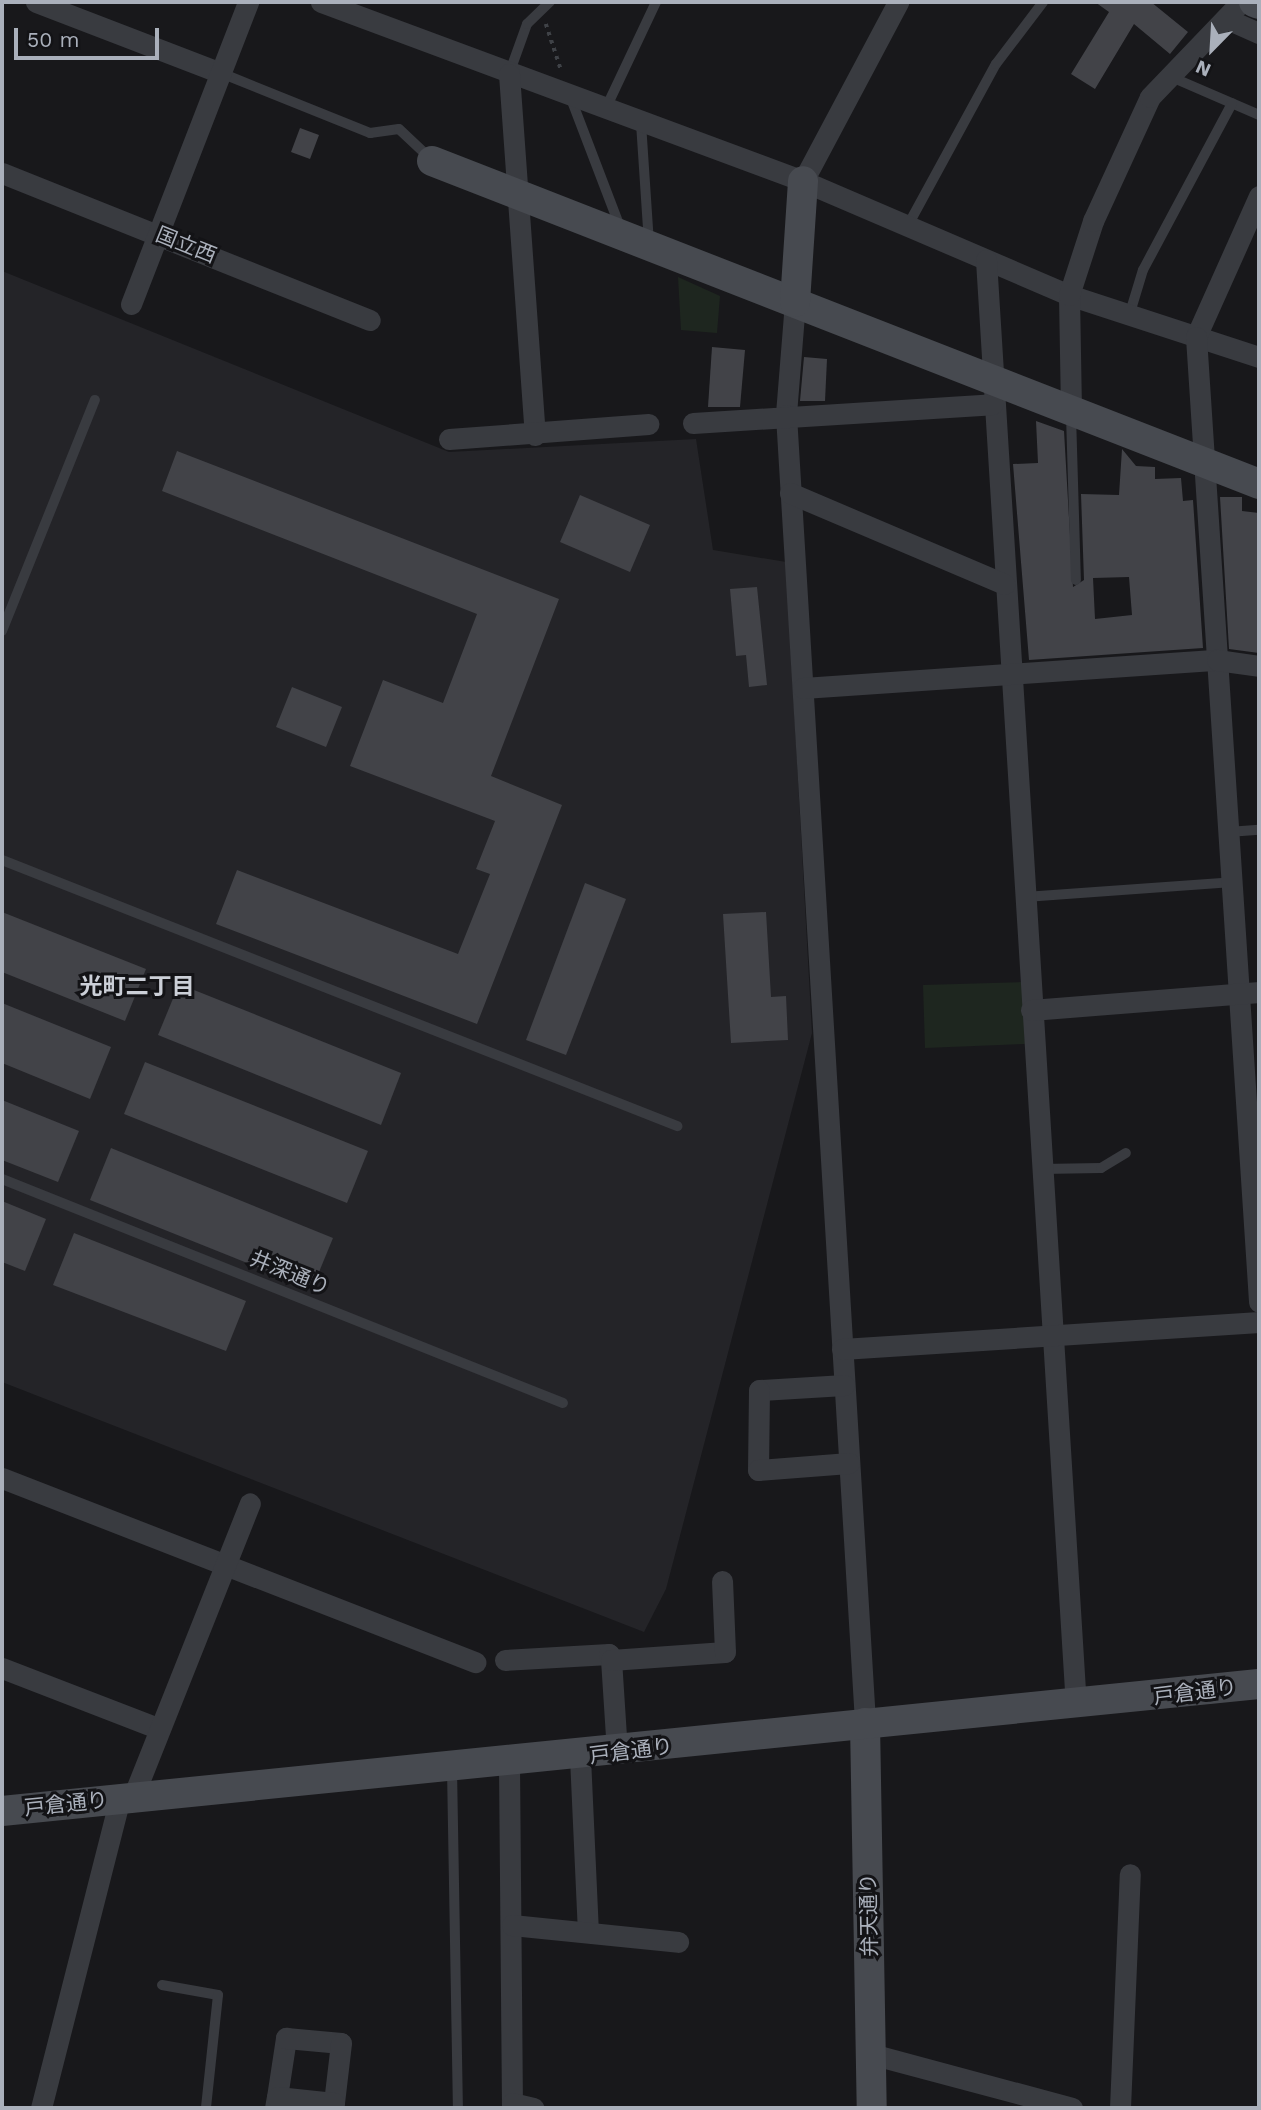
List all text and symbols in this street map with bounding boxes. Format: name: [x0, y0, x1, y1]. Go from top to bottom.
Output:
scale bar: [18, 14, 163, 58]
north arrow: [1177, 14, 1247, 84]
text: 50 m: [27, 27, 79, 52]
text: N: [1192, 55, 1214, 82]
street label: 国立西: [152, 222, 220, 268]
district label: 光町二丁目: [80, 973, 194, 1001]
street label: 井深通り: [246, 1246, 334, 1300]
street label: 戸倉通り: [1152, 1674, 1238, 1710]
street label: 戸倉通り: [588, 1733, 674, 1769]
street label: 戸倉通り: [23, 1787, 109, 1821]
street label: 弁天通り: [856, 1873, 882, 1957]

